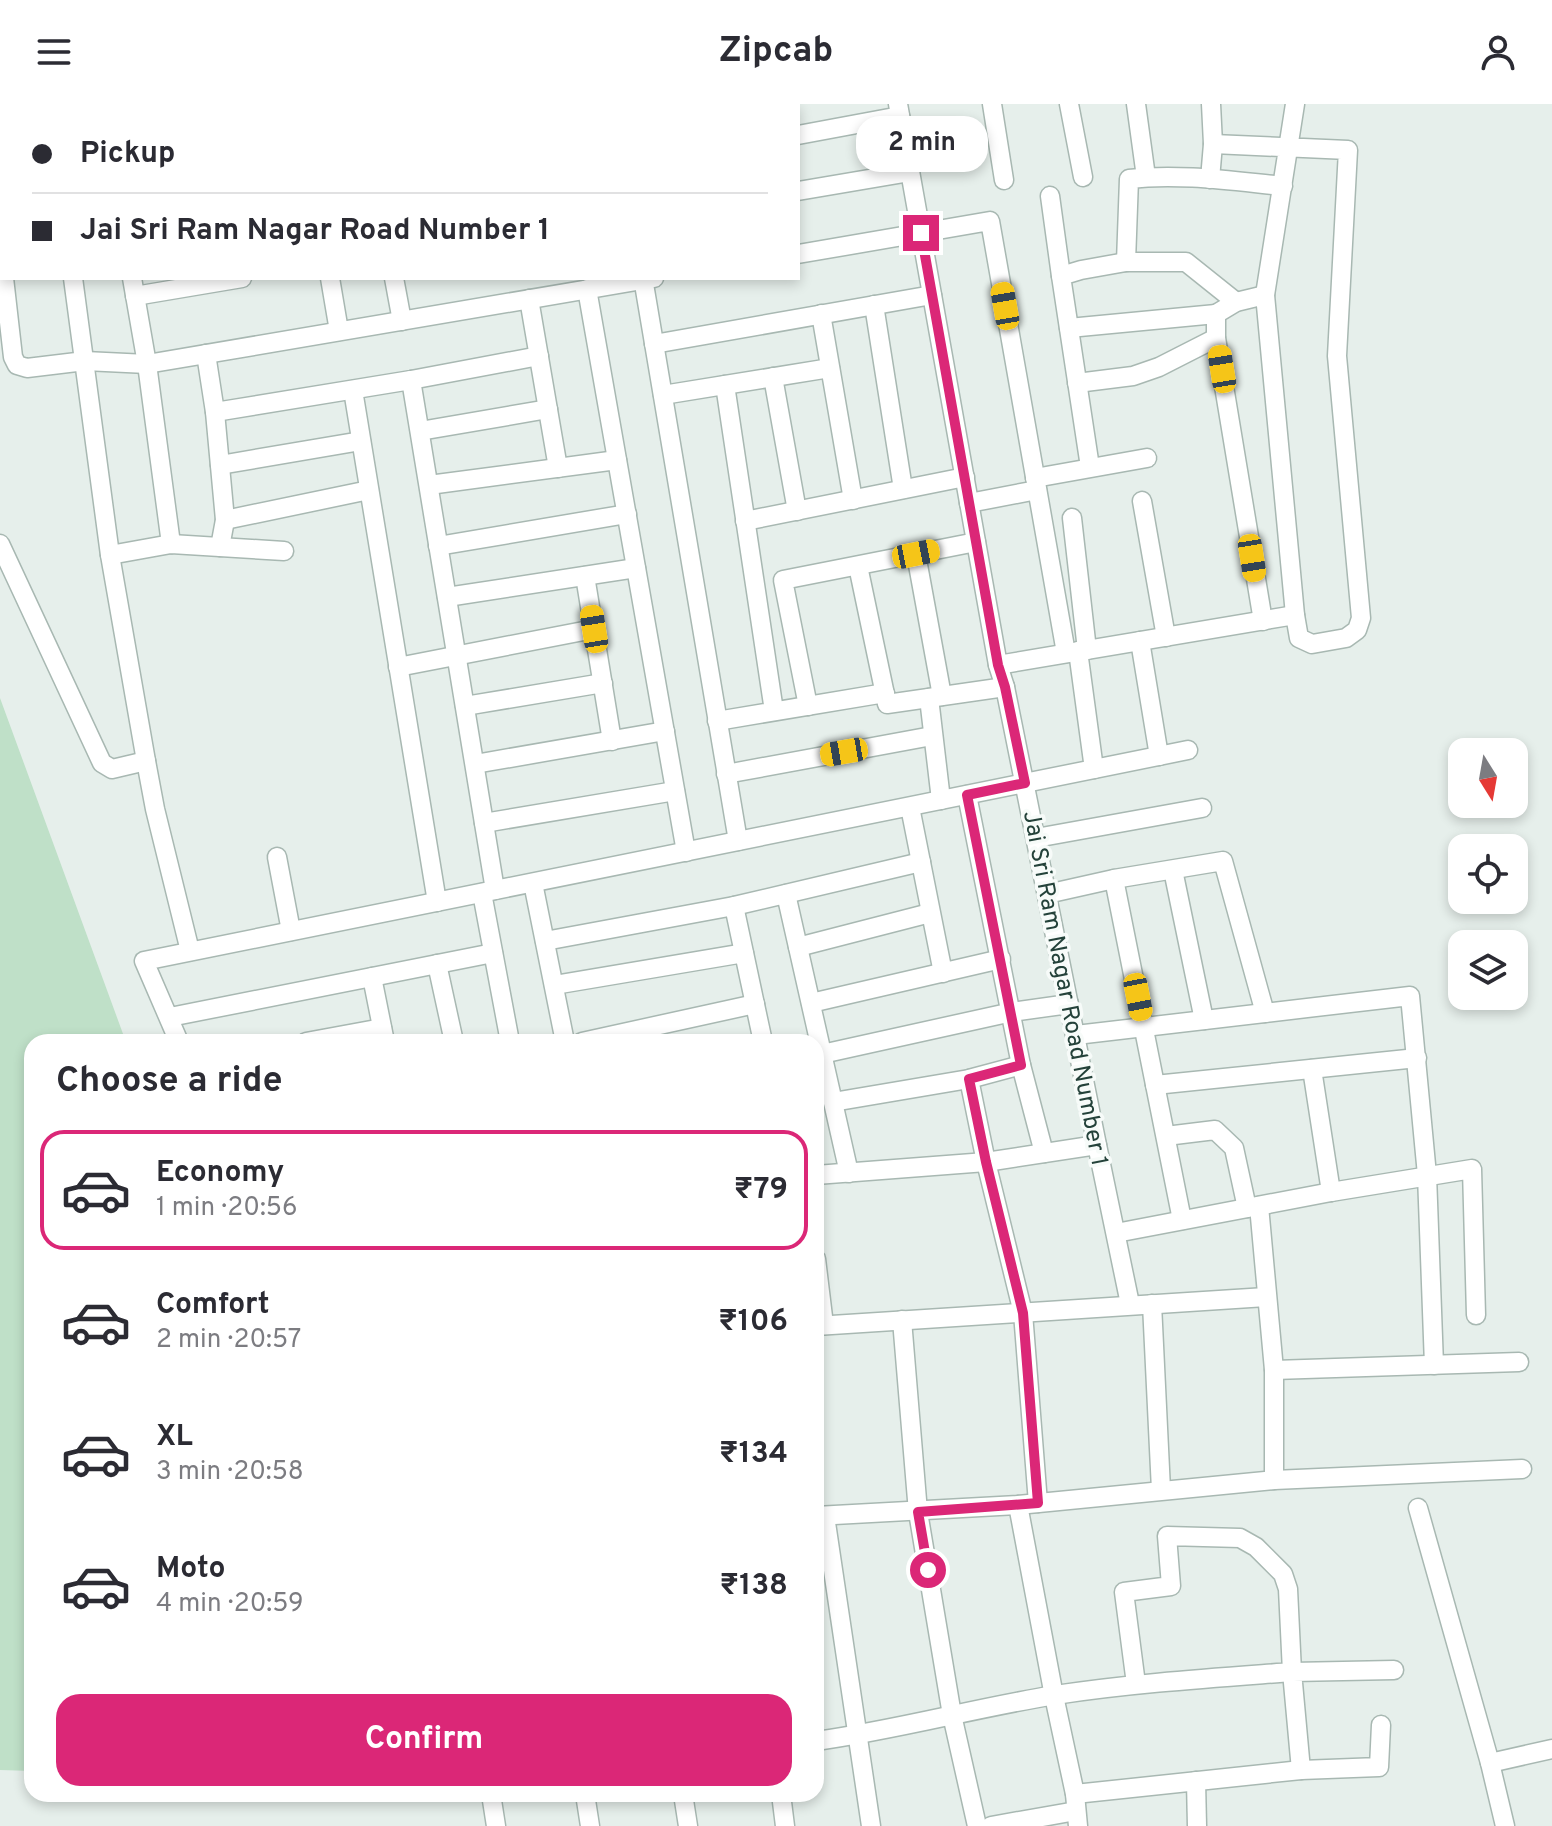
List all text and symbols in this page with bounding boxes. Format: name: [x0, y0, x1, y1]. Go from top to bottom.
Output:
text: Zipcab: [719, 29, 833, 75]
icon: menu: [32, 30, 76, 74]
icon: person: [1476, 30, 1520, 74]
callout: 2 min: [855, 117, 987, 173]
text: 2 min: [888, 127, 956, 160]
text: Pickup: [80, 136, 175, 173]
text: Jai Sri Ram Nagar Road Number 1: [80, 213, 550, 250]
route end: [903, 215, 939, 251]
car: [989, 280, 1021, 332]
car: [1206, 343, 1238, 395]
car: [1236, 532, 1268, 584]
car: [890, 538, 942, 570]
car: [578, 603, 610, 655]
car: [818, 736, 870, 768]
north arrow: [1448, 738, 1528, 818]
map controls: [1448, 738, 1528, 1010]
street label: Jai Sri Ram Nagar Road Number 1: [1015, 808, 1113, 1169]
button: locate: [1448, 834, 1528, 914]
button: layers: [1448, 930, 1528, 1010]
car: [1122, 971, 1154, 1023]
text: Choose a ride: [56, 1059, 282, 1105]
icon: car: [60, 1154, 132, 1226]
text: Economy: [156, 1155, 284, 1192]
text: ₹79: [734, 1172, 788, 1209]
text: 1 min · 20:56: [156, 1192, 297, 1225]
icon: car: [60, 1286, 132, 1358]
text: Comfort: [156, 1287, 269, 1324]
text: ₹106: [718, 1304, 788, 1341]
text: 2 min · 20:57: [156, 1324, 301, 1357]
icon: car: [60, 1418, 132, 1490]
text: XL: [156, 1419, 193, 1456]
text: ₹134: [719, 1436, 788, 1473]
text: 3 min · 20:58: [156, 1456, 304, 1489]
icon: car: [60, 1550, 132, 1622]
text: Moto: [156, 1551, 226, 1588]
route start: [910, 1552, 946, 1588]
text: ₹138: [719, 1568, 788, 1605]
text: 4 min · 20:59: [156, 1588, 304, 1621]
button: Confirm: [56, 1694, 792, 1786]

